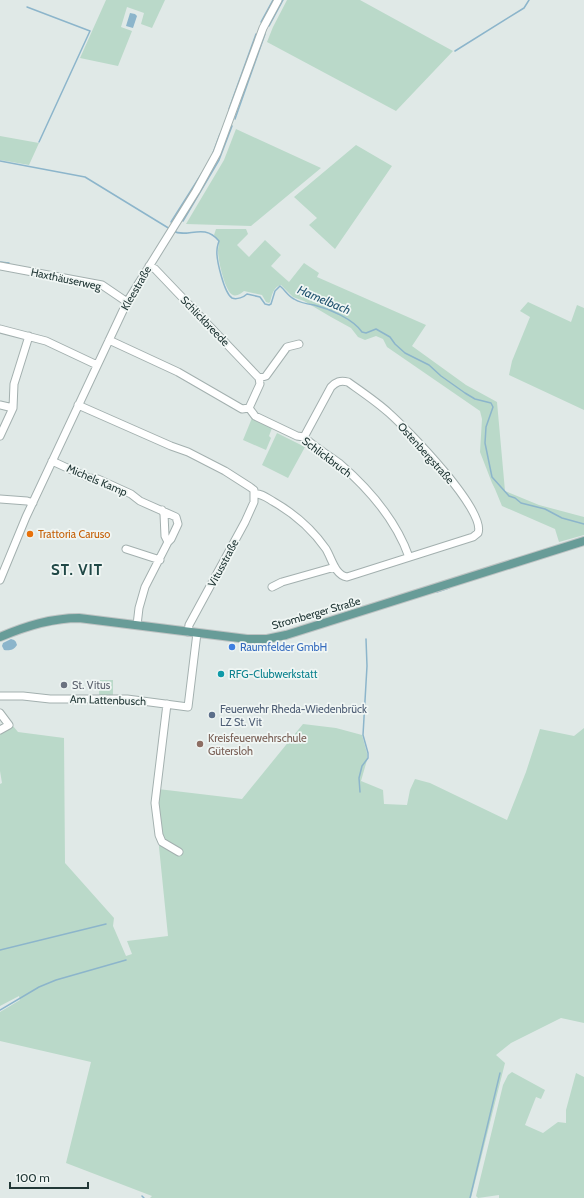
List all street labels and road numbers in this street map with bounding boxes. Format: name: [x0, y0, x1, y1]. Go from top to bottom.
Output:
street label: Kleestraße: [118, 263, 154, 313]
street label: Haxthäuserweg: [30, 265, 103, 293]
street label: Schlickbreede: [178, 293, 233, 349]
street label: Ostenbergstraße: [395, 419, 458, 487]
street label: Schlickbruch: [299, 434, 355, 480]
street label: Michels Kamp: [65, 461, 129, 499]
street label: Vitusstraße: [205, 536, 242, 589]
street label: Stromberger Straße: [270, 594, 362, 632]
street label: Am Lattenbusch: [70, 692, 146, 708]

